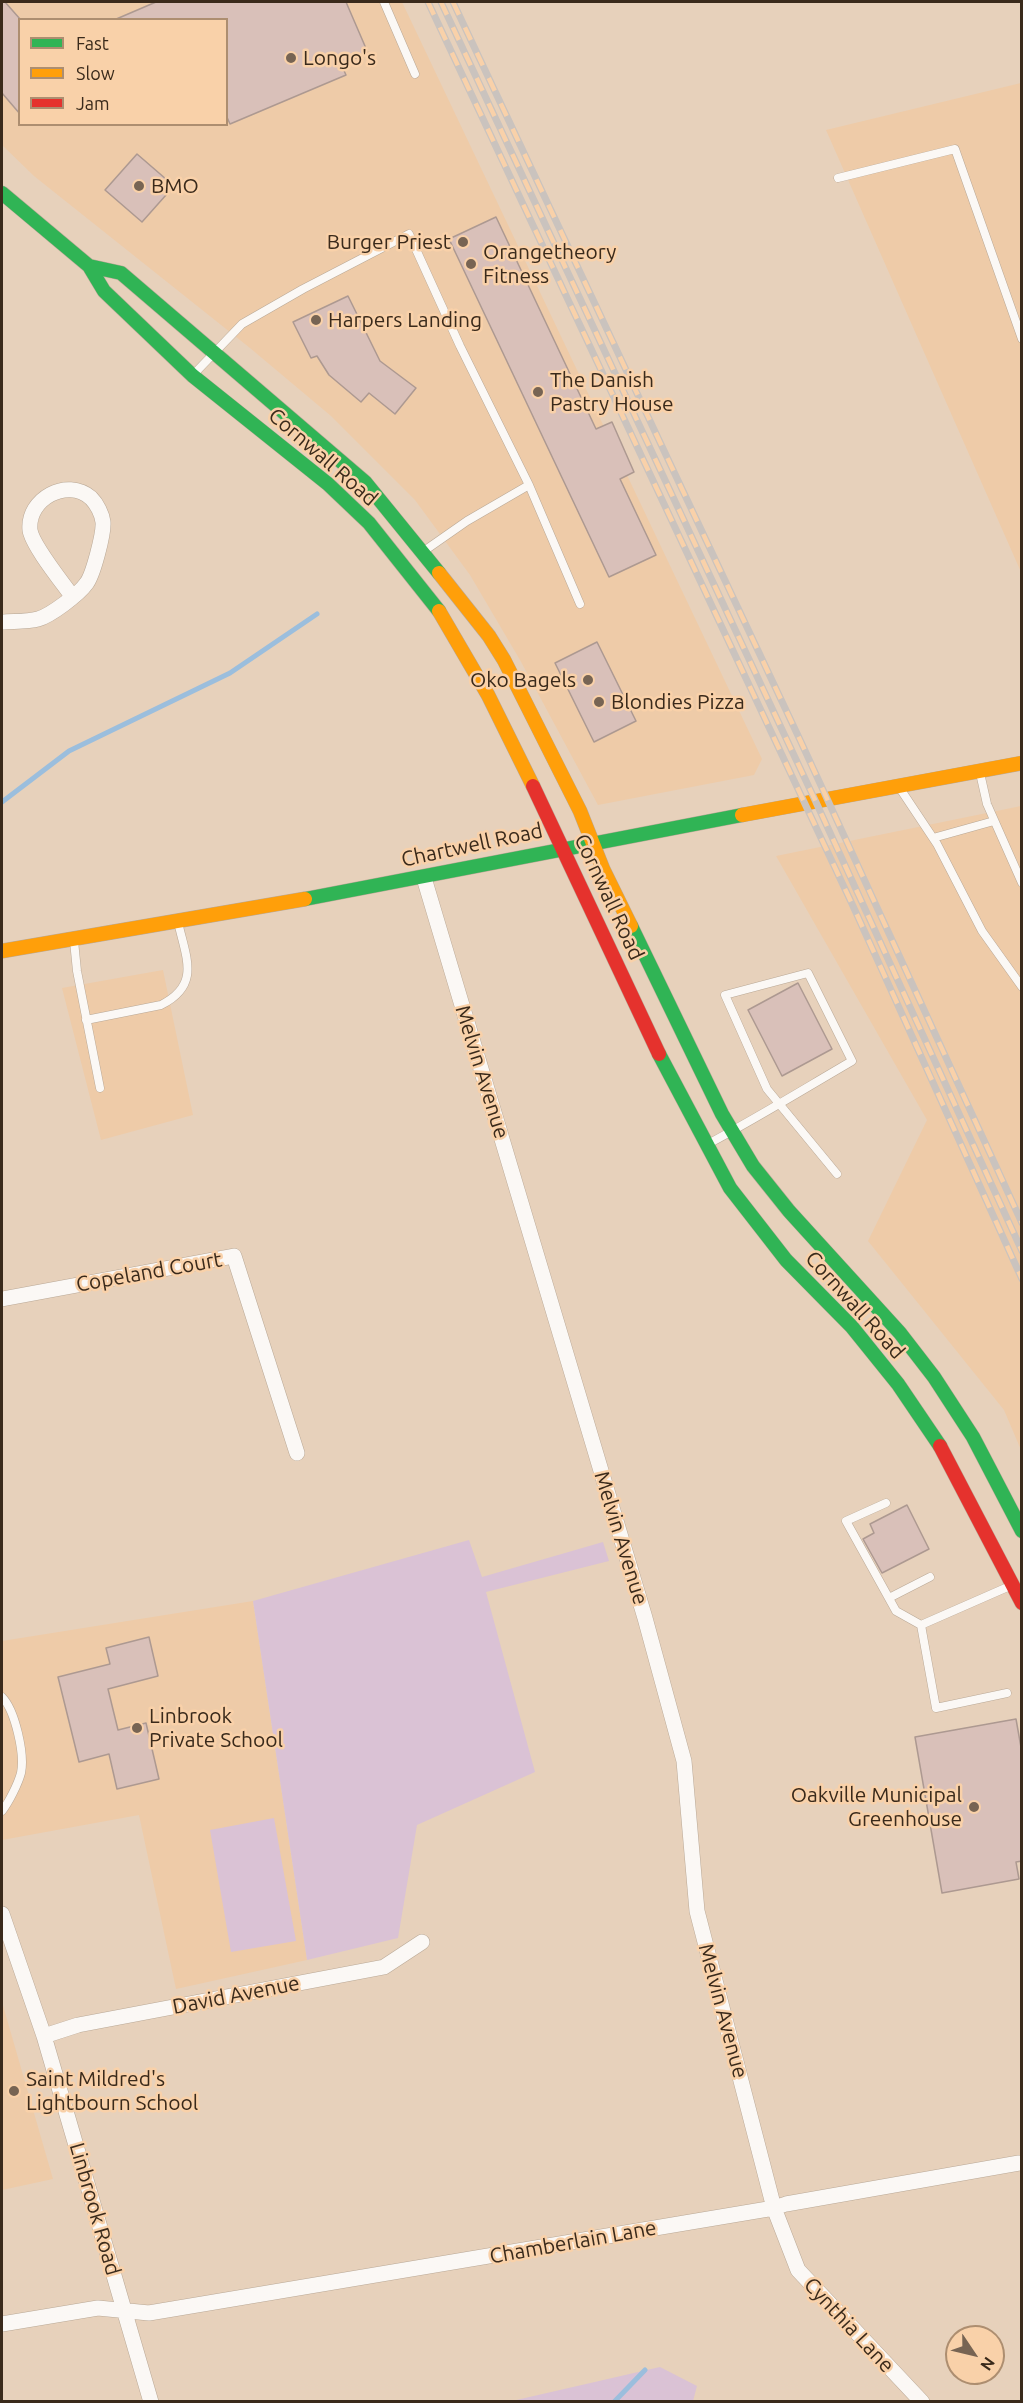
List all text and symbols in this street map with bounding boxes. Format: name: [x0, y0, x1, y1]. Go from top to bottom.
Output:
legend: [18, 18, 228, 126]
text: Fast: [76, 33, 109, 53]
place label: Longo's: [303, 45, 376, 71]
marker: Longo's: [284, 51, 298, 65]
text: Slow: [76, 63, 115, 83]
text: Jam: [76, 93, 110, 113]
place label: BMO: [151, 173, 199, 199]
marker: BMO: [132, 179, 146, 193]
place label: Burger Priest: [327, 229, 451, 255]
marker: Burger Priest: [456, 235, 470, 249]
place label: Orangetheory Fitness: [483, 239, 616, 289]
marker: Orangetheory Fitness: [464, 257, 478, 271]
place label: Harpers Landing: [328, 307, 482, 333]
marker: Harpers Landing: [309, 313, 323, 327]
place label: The Danish Pastry House: [550, 367, 674, 417]
marker: The Danish Pastry House: [531, 385, 545, 399]
street label: Cornwall Road: [263, 403, 383, 511]
place label: Oko Bagels: [470, 667, 576, 693]
marker: Oko Bagels: [581, 673, 595, 687]
place label: Blondies Pizza: [611, 689, 745, 715]
marker: Blondies Pizza: [592, 695, 606, 709]
street label: Chartwell Road: [399, 818, 545, 872]
street label: Cornwall Road: [569, 830, 649, 964]
street label: Melvin Avenue: [450, 1002, 514, 1142]
street label: Cornwall Road: [800, 1246, 910, 1364]
street label: Copeland Court: [74, 1247, 224, 1297]
street label: Melvin Avenue: [589, 1468, 653, 1608]
place label: Linbrook Private School: [149, 1703, 283, 1753]
marker: Linbrook Private School: [130, 1721, 144, 1735]
place label: Oakville Municipal Greenhouse: [791, 1782, 962, 1832]
marker: Oakville Municipal Greenhouse: [967, 1800, 981, 1814]
street label: Melvin Avenue: [693, 1941, 753, 2081]
street label: David Avenue: [170, 1970, 302, 2020]
place label: Saint Mildred's Lightbourn School: [26, 2066, 198, 2116]
marker: Saint Mildred's Lightbourn School: [7, 2084, 21, 2098]
street label: Linbrook Road: [64, 2140, 126, 2278]
street label: Chamberlain Lane: [488, 2215, 658, 2269]
street label: Cynthia Lane: [799, 2272, 899, 2378]
north arrow: [945, 2325, 1005, 2385]
text: N: [977, 2354, 999, 2374]

